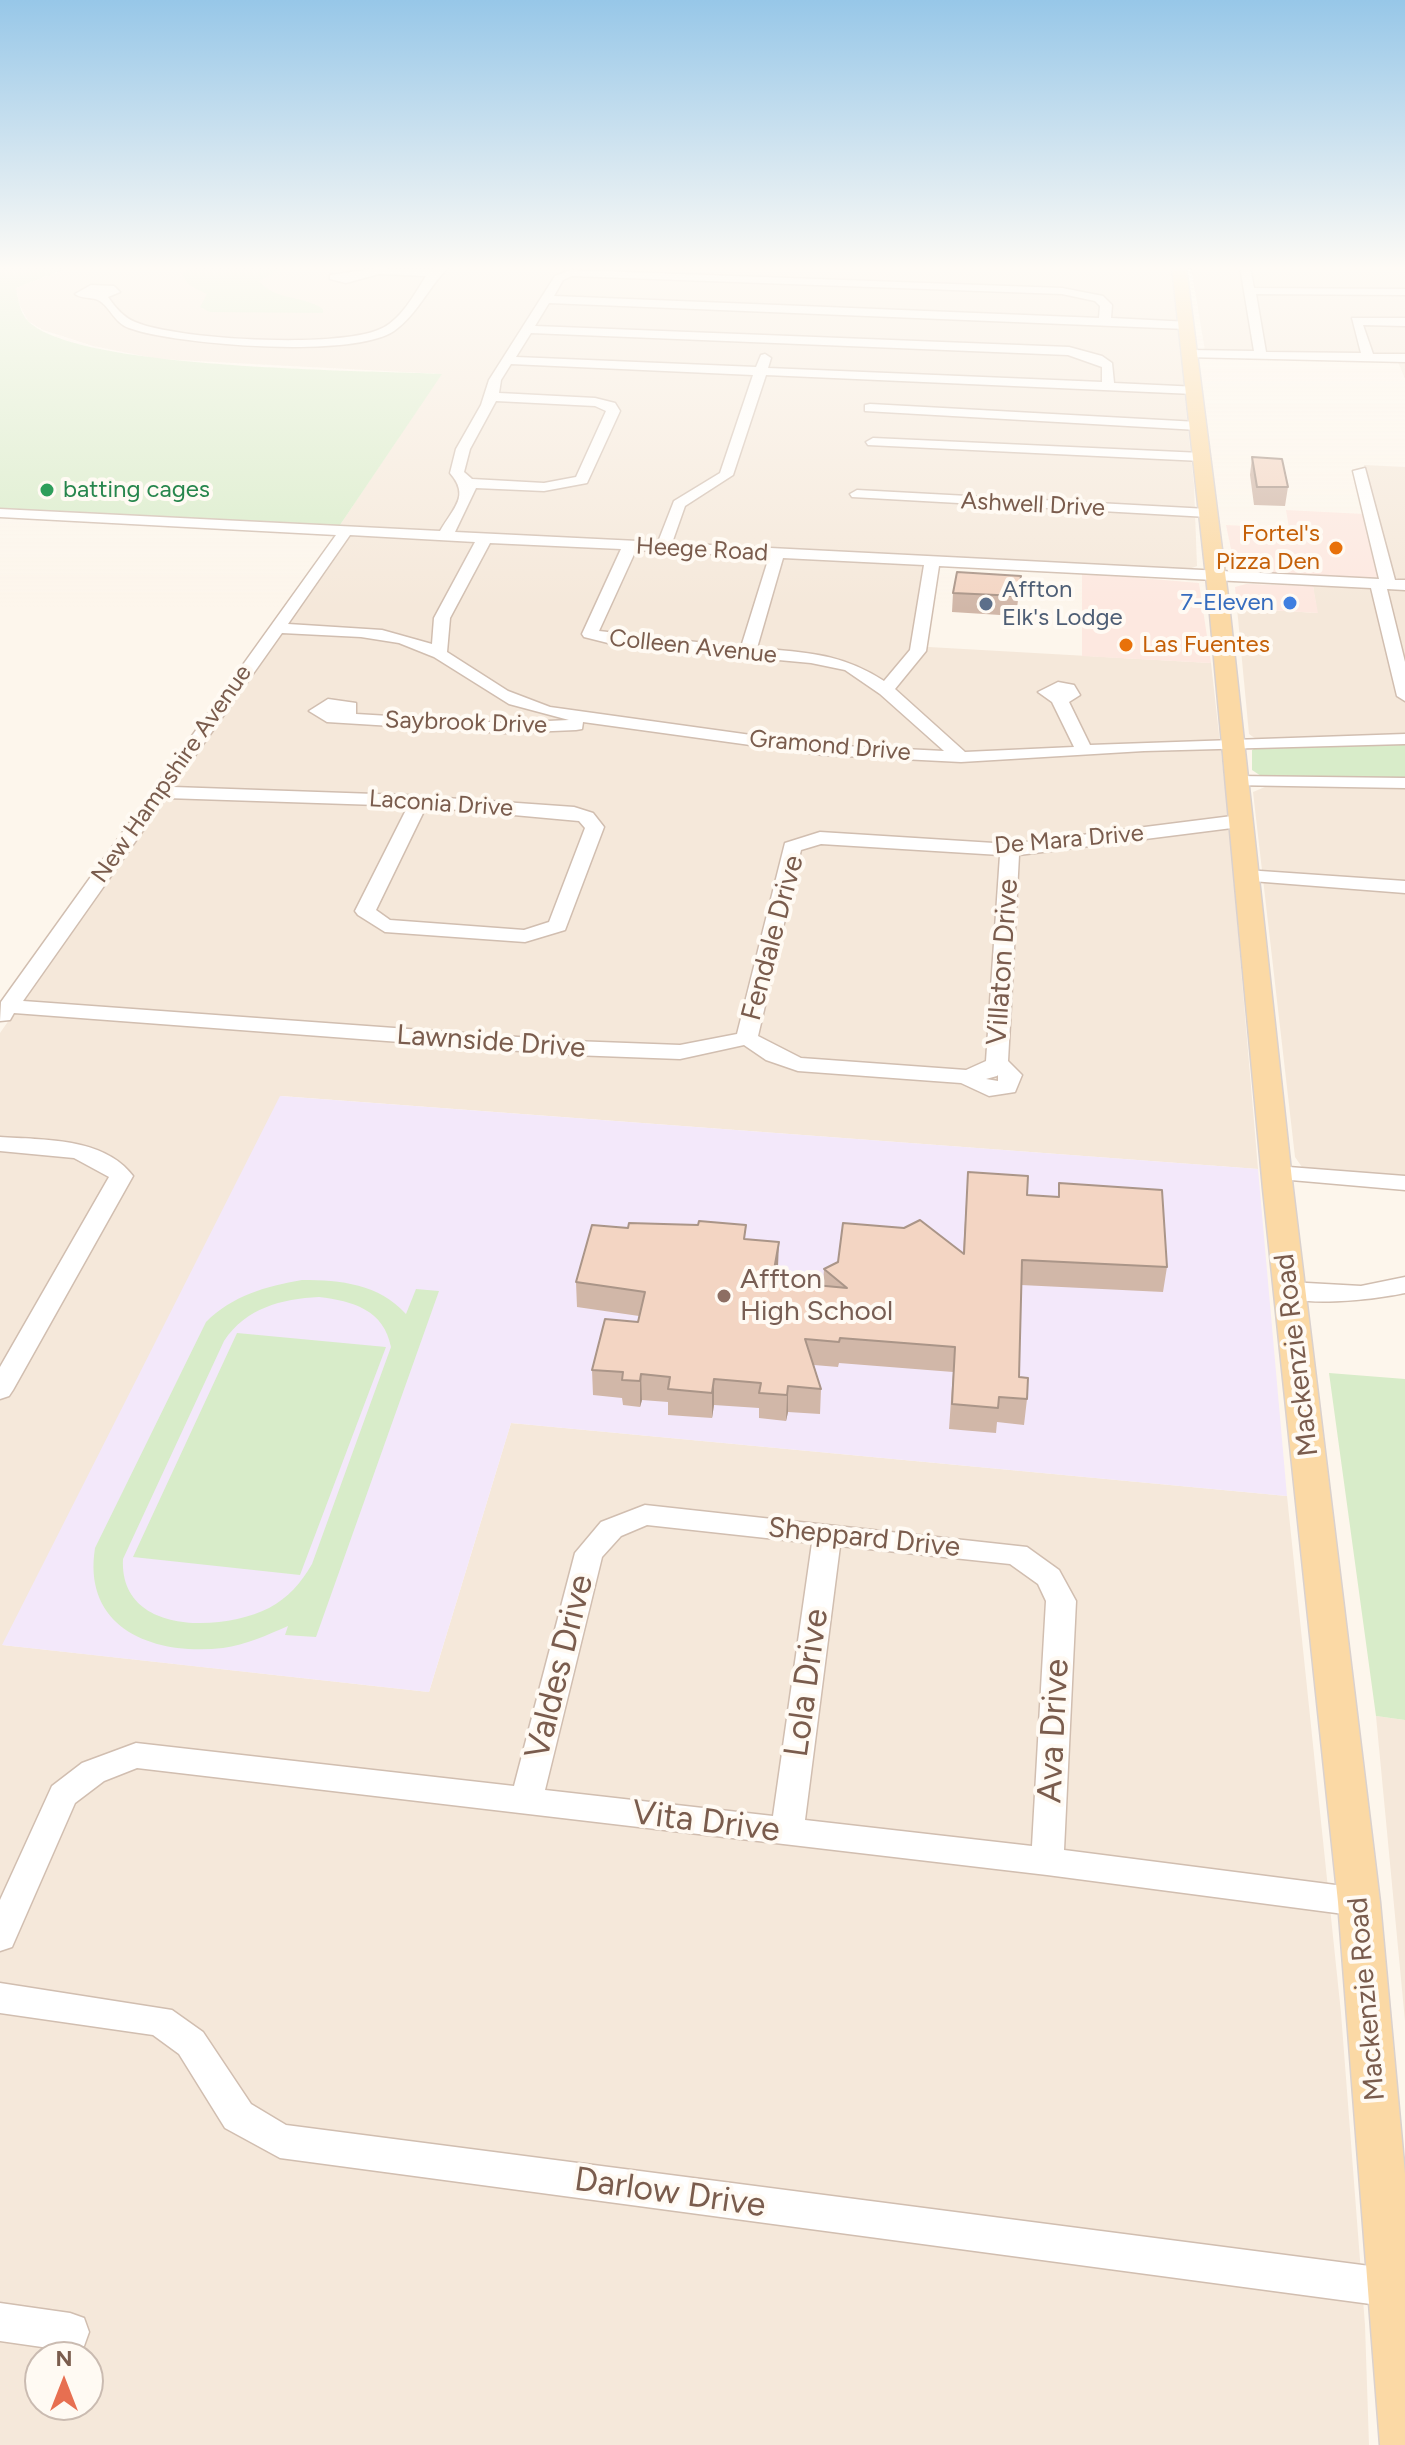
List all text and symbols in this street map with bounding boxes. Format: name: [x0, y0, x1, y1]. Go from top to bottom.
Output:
place label: batting cages: [63, 476, 210, 504]
marker: batting cages: [38, 481, 56, 499]
street label: Ashwell Drive: [960, 487, 1106, 523]
place label: Fortel's Pizza Den: [1216, 520, 1320, 576]
street label: Heege Road: [635, 532, 769, 568]
marker: Fortel's Pizza Den: [1327, 539, 1345, 557]
place label: Affton Elk's Lodge: [1002, 576, 1123, 632]
place label: 7-Eleven: [1180, 589, 1274, 617]
marker: 7-Eleven: [1281, 594, 1299, 612]
marker: Affton Elk's Lodge: [977, 595, 995, 613]
street label: Colleen Avenue: [608, 624, 778, 670]
place label: Las Fuentes: [1142, 631, 1270, 659]
marker: Las Fuentes: [1117, 636, 1135, 654]
street label: New Hampshire Avenue: [86, 659, 258, 889]
street label: Saybrook Drive: [384, 706, 548, 740]
street label: Gramond Drive: [748, 725, 912, 767]
street label: Laconia Drive: [368, 785, 514, 823]
street label: De Mara Drive: [993, 819, 1145, 861]
street label: Fendale Drive: [735, 852, 811, 1024]
street label: Villaton Drive: [980, 878, 1026, 1046]
street label: Lawnside Drive: [396, 1019, 586, 1065]
street label: Mackenzie Road: [1268, 1252, 1326, 1458]
place label: Affton High School: [740, 1263, 893, 1329]
marker: Affton High School: [715, 1287, 733, 1305]
street label: Sheppard Drive: [766, 1511, 962, 1565]
street label: Valdes Drive: [517, 1571, 603, 1763]
street label: Lola Drive: [776, 1606, 838, 1760]
street label: Ava Drive: [1030, 1658, 1078, 1804]
street label: Vita Drive: [630, 1793, 782, 1851]
street label: Mackenzie Road: [1341, 1896, 1393, 2102]
street label: Darlow Drive: [572, 2159, 768, 2227]
north arrow: [24, 2341, 104, 2421]
text: N: [55, 2345, 73, 2372]

